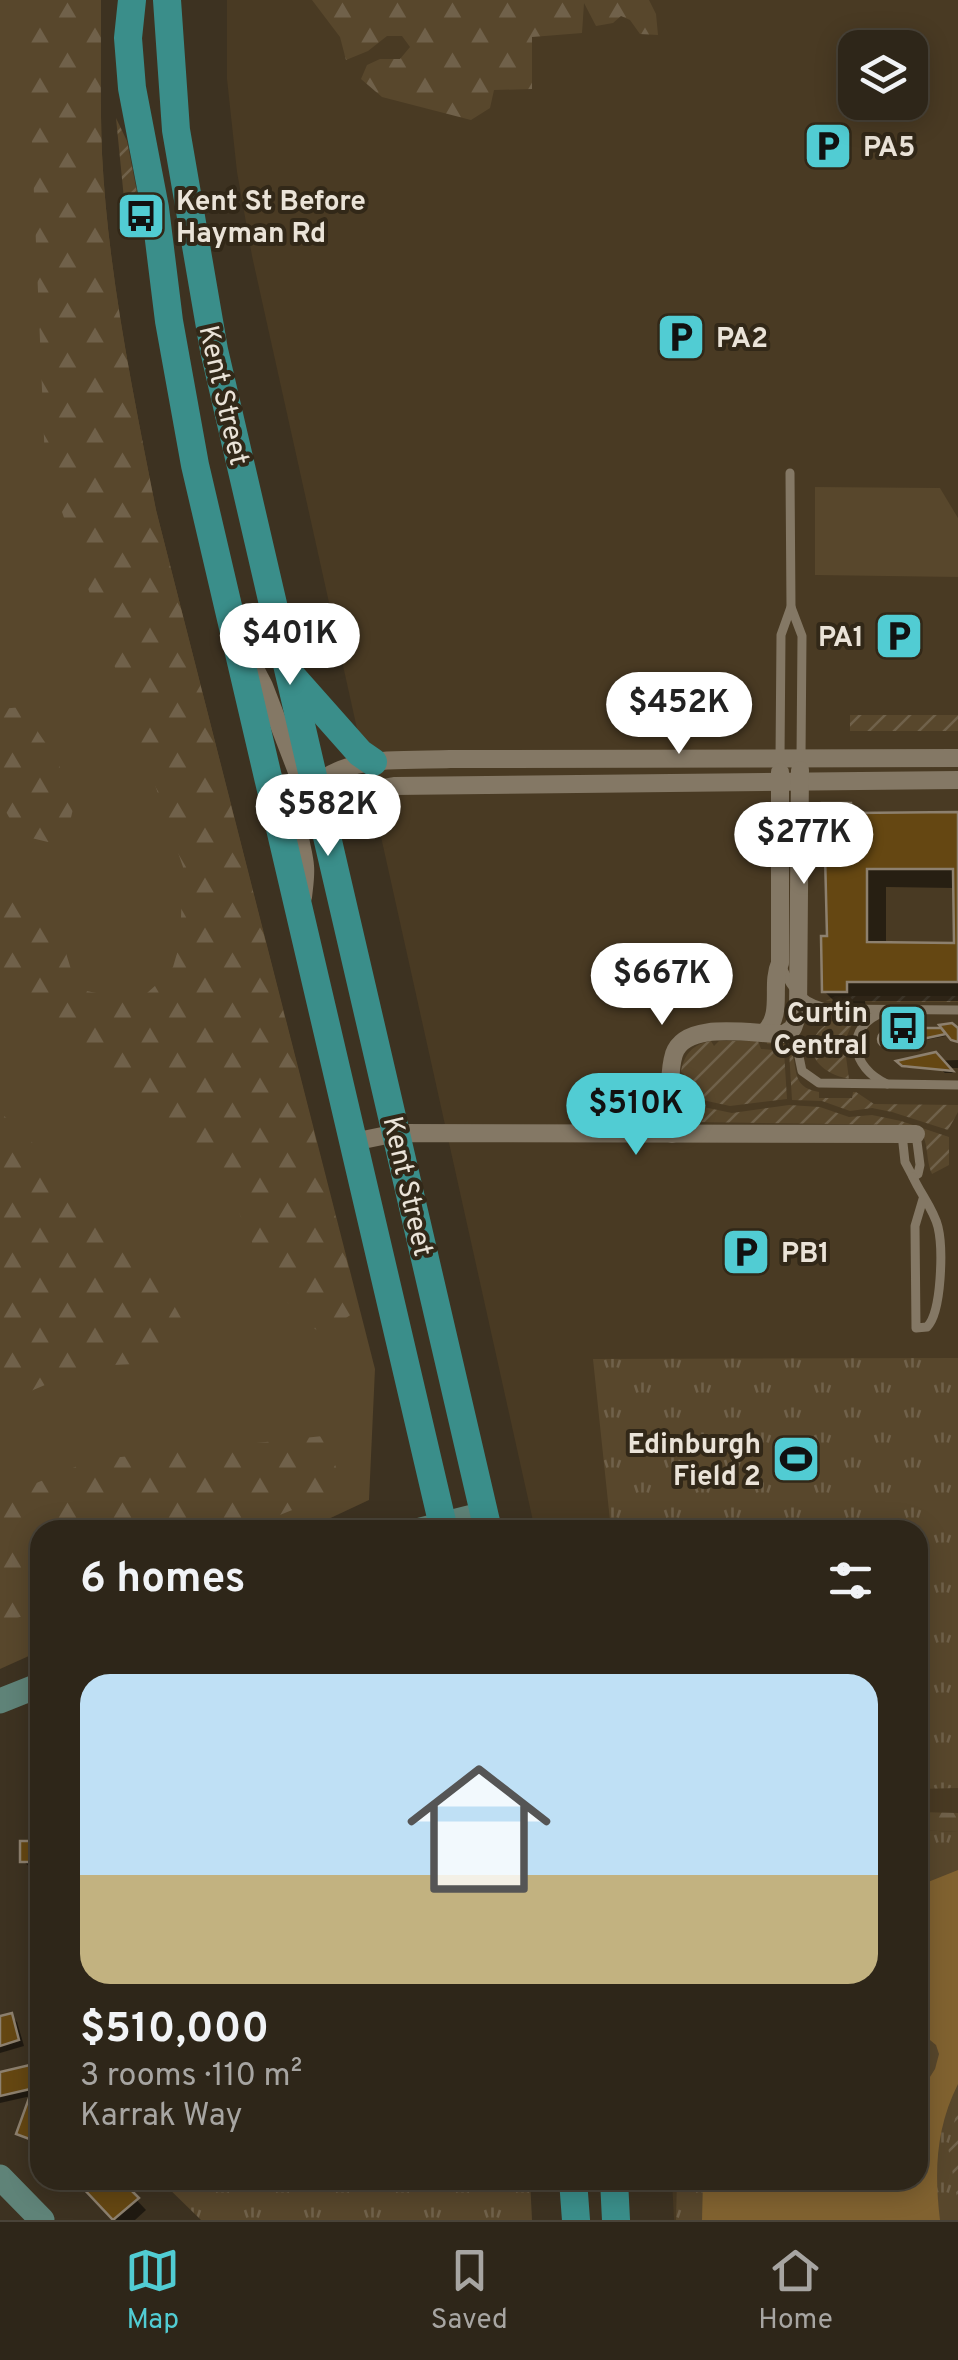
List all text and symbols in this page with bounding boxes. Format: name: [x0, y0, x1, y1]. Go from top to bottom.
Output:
map controls: [838, 30, 928, 120]
button: layers: [838, 30, 928, 120]
parking icon: PA5: [802, 120, 854, 172]
place label: PA5: [863, 131, 915, 167]
place label: Kent St Before Hayman Rd: [176, 185, 366, 253]
bus stop icon: Kent St Before Hayman Rd: [115, 190, 167, 242]
parking icon: PA2: [655, 311, 707, 363]
street label: Kent Street: [188, 322, 256, 469]
place label: PA2: [716, 322, 768, 358]
pin: $401K: [220, 603, 360, 688]
parking icon: PA1: [873, 610, 925, 662]
text: $401K: [242, 615, 338, 655]
place label: PA1: [818, 621, 864, 657]
pin: $452K: [609, 672, 749, 757]
text: $452K: [628, 684, 730, 724]
pin: $582K: [258, 774, 398, 859]
text: $582K: [278, 786, 378, 826]
pin: $277K: [734, 802, 874, 887]
text: $277K: [756, 814, 852, 854]
pin: $667K: [592, 943, 732, 1028]
text: $667K: [613, 955, 711, 995]
place label: Curtin Central: [773, 997, 868, 1065]
bus stop icon: Curtin Central: [877, 1002, 929, 1054]
pin: $510K: [566, 1073, 706, 1158]
text: $510K: [588, 1085, 684, 1125]
street label: Kent Street: [372, 1113, 440, 1260]
parking icon: PB1: [720, 1226, 772, 1278]
place label: PB1: [781, 1237, 829, 1273]
place label: Edinburgh Field 2: [627, 1428, 761, 1496]
sports icon: Edinburgh Field 2: [770, 1433, 822, 1485]
icon: filters: [823, 1553, 878, 1608]
text: 6 homes: [80, 1554, 245, 1607]
icon: home: [389, 1739, 569, 1919]
text: $510,000: [80, 2004, 269, 2057]
text: 3 rooms · 110 m²: [80, 2057, 302, 2097]
text: Karrak Way: [80, 2097, 242, 2137]
tab: Map: [125, 2243, 180, 2339]
tab: Saved: [431, 2243, 508, 2339]
tab: Home: [758, 2243, 833, 2339]

